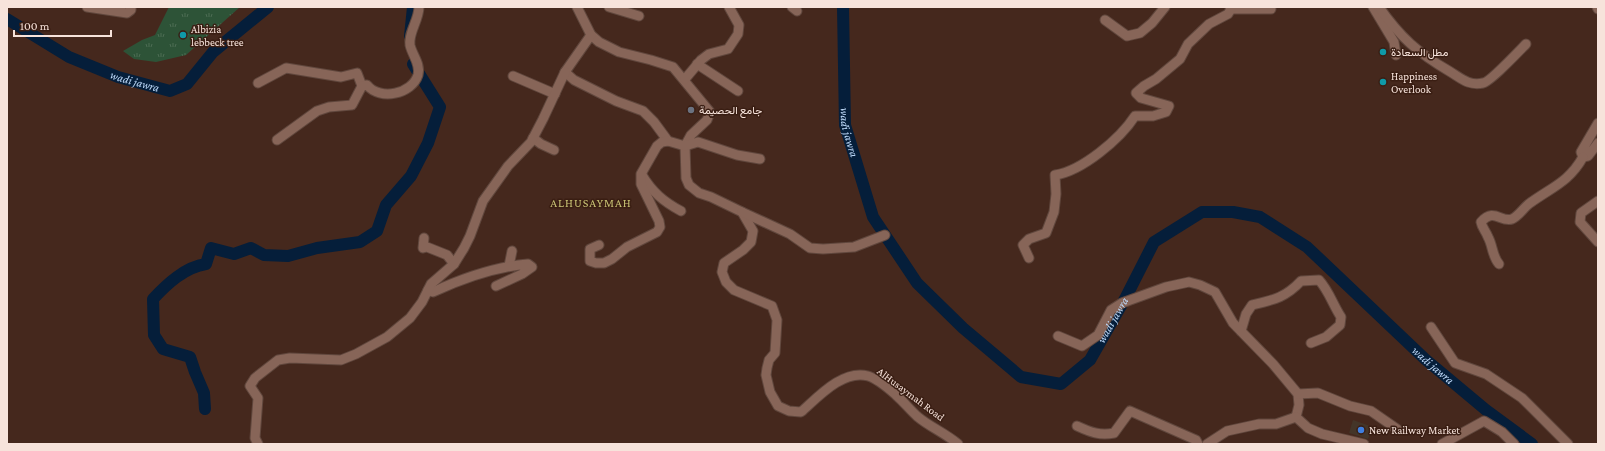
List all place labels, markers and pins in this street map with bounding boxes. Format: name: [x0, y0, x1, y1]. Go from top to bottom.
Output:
place label: Albizia lebbeck tree: [191, 23, 244, 48]
marker: Albizia lebbeck tree: [178, 30, 188, 40]
place label: مطل السعادة: [1391, 46, 1448, 59]
marker: مطل السعادة: [1378, 47, 1388, 57]
place label: Happiness Overlook: [1391, 70, 1437, 95]
marker: Happiness Overlook: [1378, 77, 1388, 87]
place label: جامع الحصيمة: [699, 104, 762, 118]
marker: جامع الحصيمة: [686, 105, 696, 115]
place label: New Railway Market: [1369, 424, 1460, 437]
marker: New Railway Market: [1356, 425, 1366, 435]

